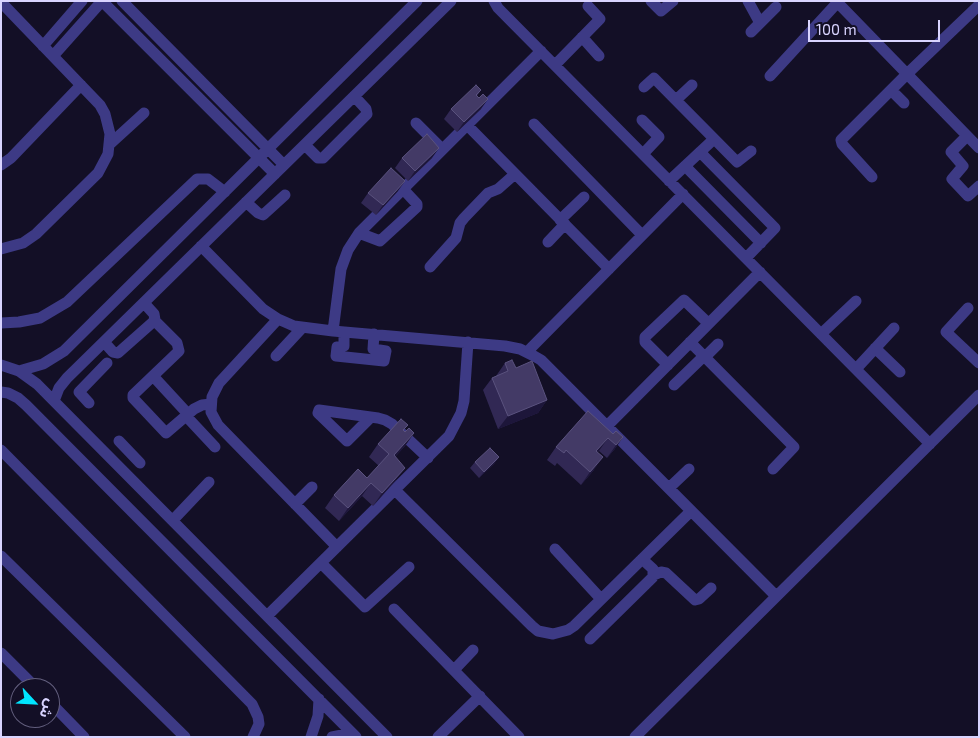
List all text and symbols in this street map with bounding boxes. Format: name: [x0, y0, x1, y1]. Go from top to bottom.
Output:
scale bar: [810, 10, 942, 42]
text: 100 m: [816, 20, 857, 38]
north arrow: [10, 678, 60, 728]
text: ش: [36, 697, 60, 721]

